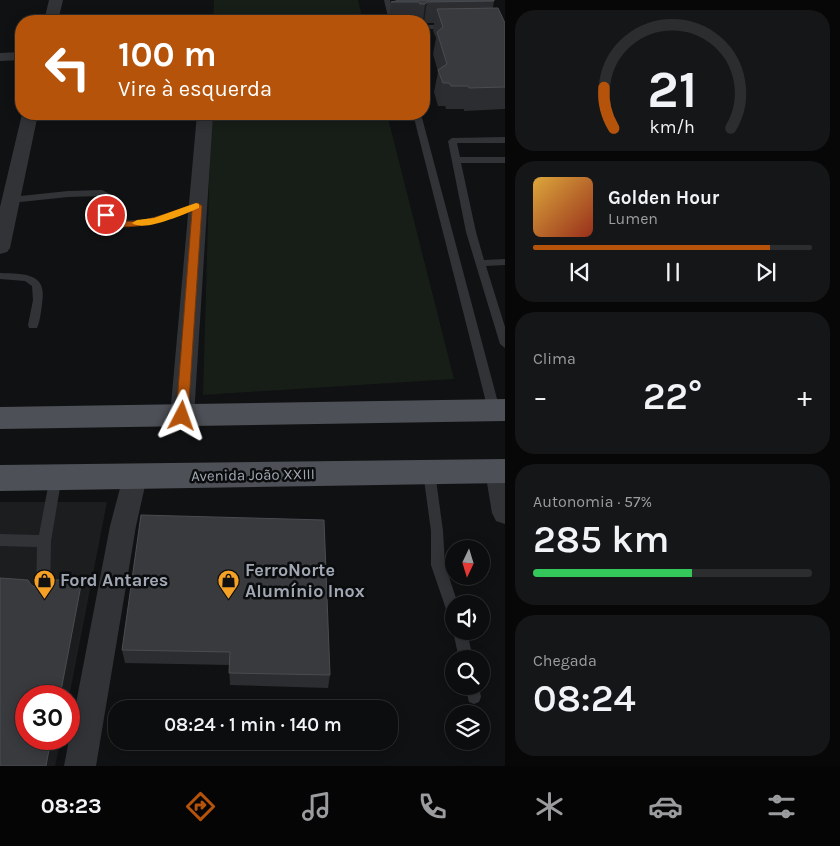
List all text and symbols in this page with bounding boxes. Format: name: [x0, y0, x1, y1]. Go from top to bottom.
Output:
text: 100 m: [118, 34, 217, 75]
icon: left: [35, 35, 100, 100]
text: 21: [648, 59, 698, 120]
text: Vire à esquerda: [118, 76, 272, 102]
text: km/h: [650, 117, 695, 138]
text: Golden Hour: [608, 187, 719, 209]
pin: [85, 194, 127, 236]
icon: arrive: [92, 201, 120, 229]
text: Lumen: [608, 209, 658, 228]
icon: previous: [566, 258, 594, 286]
icon: pause: [659, 258, 687, 286]
icon: next: [752, 258, 780, 286]
text: Clima: [533, 349, 576, 368]
text: 22°: [643, 374, 702, 419]
text: −: [533, 380, 548, 413]
text: +: [797, 380, 812, 413]
position arrow: [155, 389, 207, 441]
street label: Avenida João XXIII: [191, 465, 315, 485]
text: Autonomia · 57%: [533, 492, 652, 511]
text: 285 km: [533, 517, 669, 562]
north arrow: [445, 540, 490, 585]
map controls: [445, 540, 490, 750]
place label: FerroNorte Alumínio Inox: [245, 559, 365, 602]
shop icon: Ford Antares: [32, 568, 56, 599]
shop icon: FerroNorte Alumínio Inox: [217, 568, 241, 599]
place label: Ford Antares: [60, 569, 168, 591]
button: sound: [445, 595, 490, 640]
button: search: [445, 650, 490, 695]
text: Chegada: [533, 651, 597, 670]
text: 08:24: [533, 676, 636, 721]
speed limit sign: 30: [15, 685, 80, 750]
button: layers: [445, 705, 490, 750]
text: 08:24 · 1 min · 140 m: [164, 714, 342, 736]
icon: directions: [183, 789, 218, 824]
icon: music: [299, 789, 334, 824]
icon: phone: [415, 789, 450, 824]
icon: climate: [532, 789, 567, 824]
icon: car: [648, 789, 683, 824]
icon: filters: [764, 789, 799, 824]
text: 08:23: [41, 793, 102, 819]

